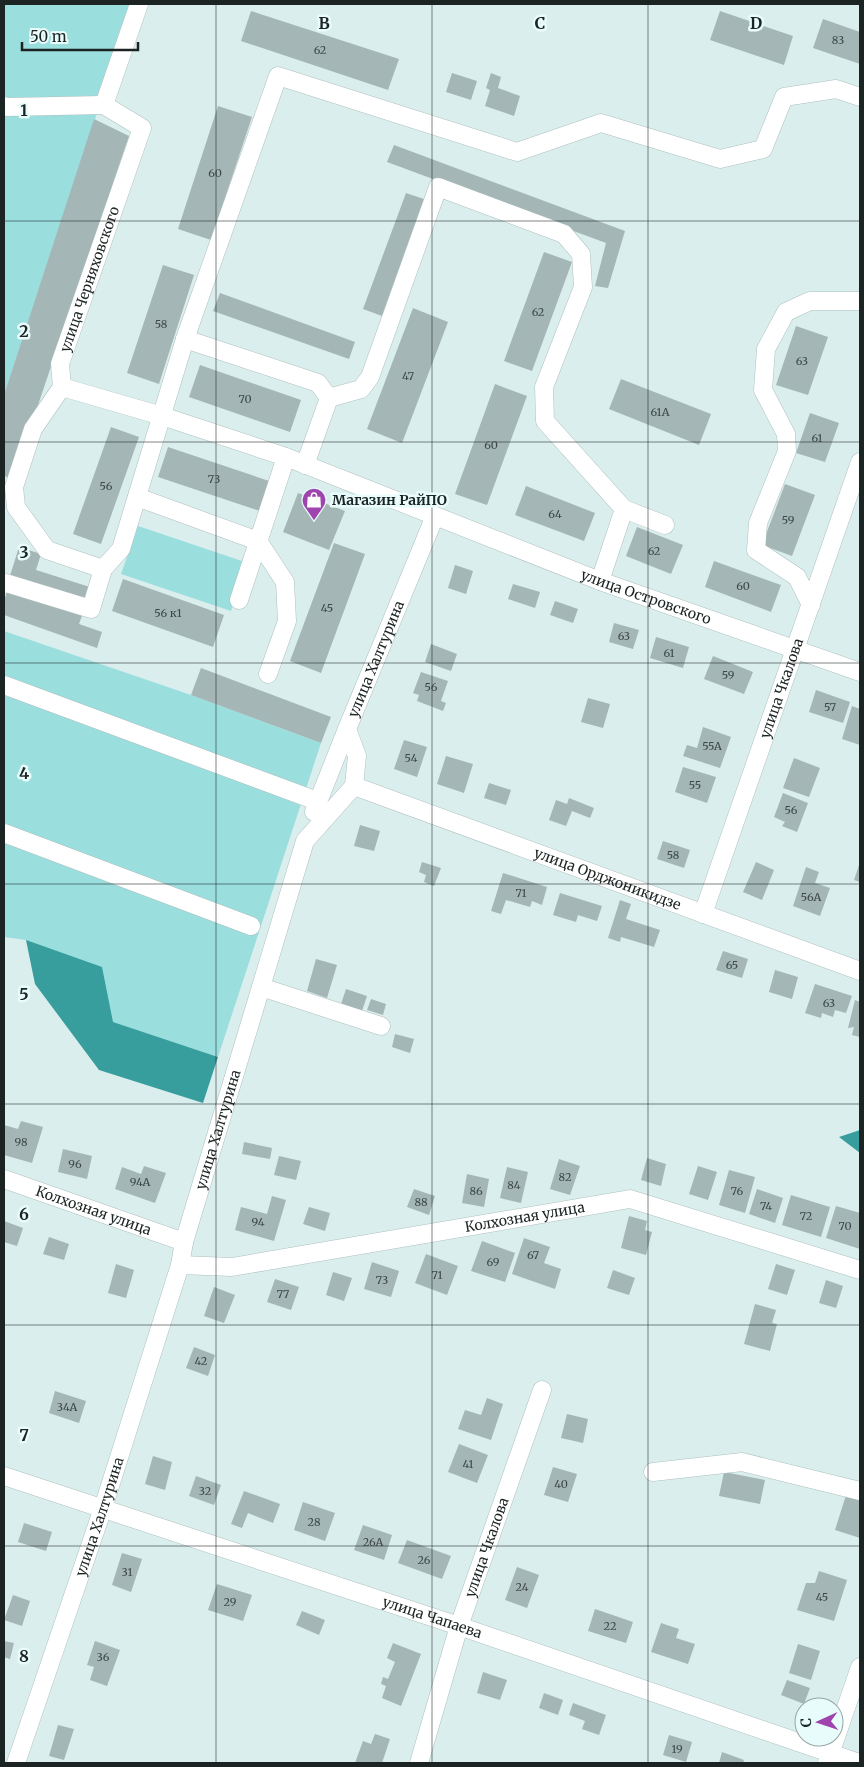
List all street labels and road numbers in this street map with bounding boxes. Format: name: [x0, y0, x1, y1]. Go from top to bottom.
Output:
street label: улица Черняховского: [56, 204, 123, 355]
street label: улица Островского: [578, 565, 713, 628]
street label: улица Халтурина: [344, 597, 408, 720]
street label: улица Чкалова: [756, 635, 807, 741]
street label: улица Орджоникидзе: [532, 844, 684, 914]
street label: улица Халтурина: [191, 1067, 245, 1192]
street label: Колхозная улица: [33, 1182, 154, 1239]
street label: Колхозная улица: [463, 1198, 586, 1236]
street label: улица Халтурина: [71, 1454, 128, 1579]
street label: улица Чкалова: [461, 1494, 513, 1600]
street label: улица Чапаева: [380, 1592, 485, 1642]

